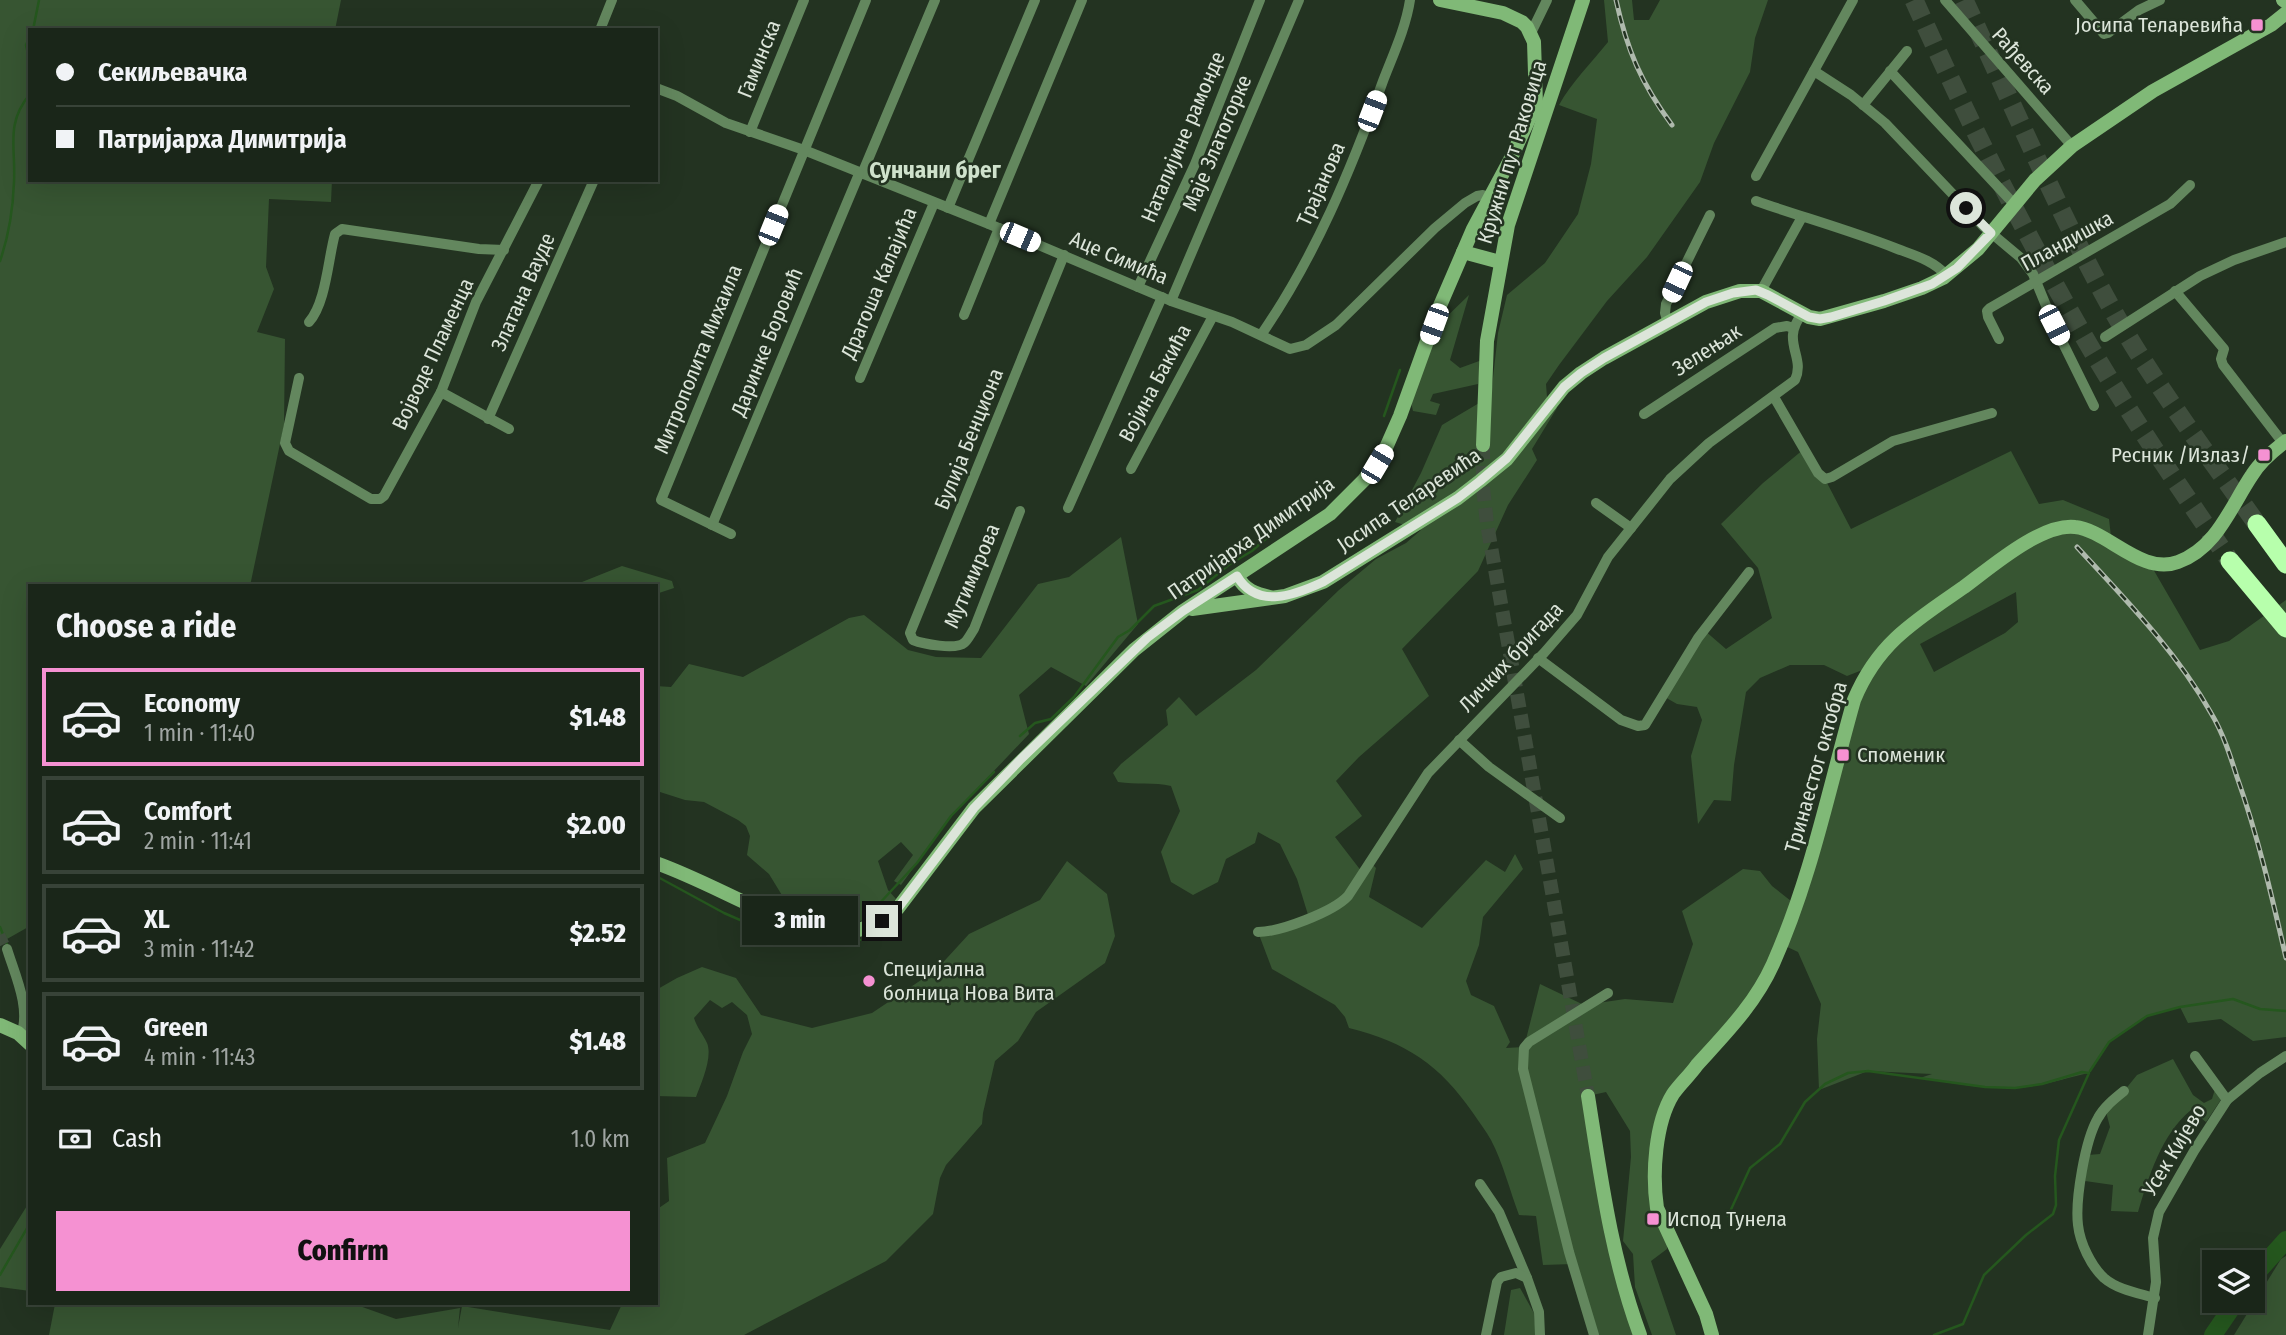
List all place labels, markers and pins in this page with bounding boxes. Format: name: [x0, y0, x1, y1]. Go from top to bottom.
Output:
place label: Јосипа Теларевића: [2075, 12, 2243, 38]
marker: Јосипа Теларевића: [2249, 17, 2265, 33]
place label: Ресник /Излаз/: [2111, 442, 2250, 468]
marker: Ресник /Излаз/: [2256, 447, 2272, 463]
place label: Споменик: [1857, 742, 1945, 768]
marker: Споменик: [1835, 747, 1851, 763]
place label: Специјална болница Нова Вита: [883, 956, 1055, 1006]
marker: Специјална болница Нова Вита: [861, 973, 877, 989]
place label: Испод Тунела: [1667, 1206, 1787, 1232]
marker: Испод Тунела: [1645, 1211, 1661, 1227]

